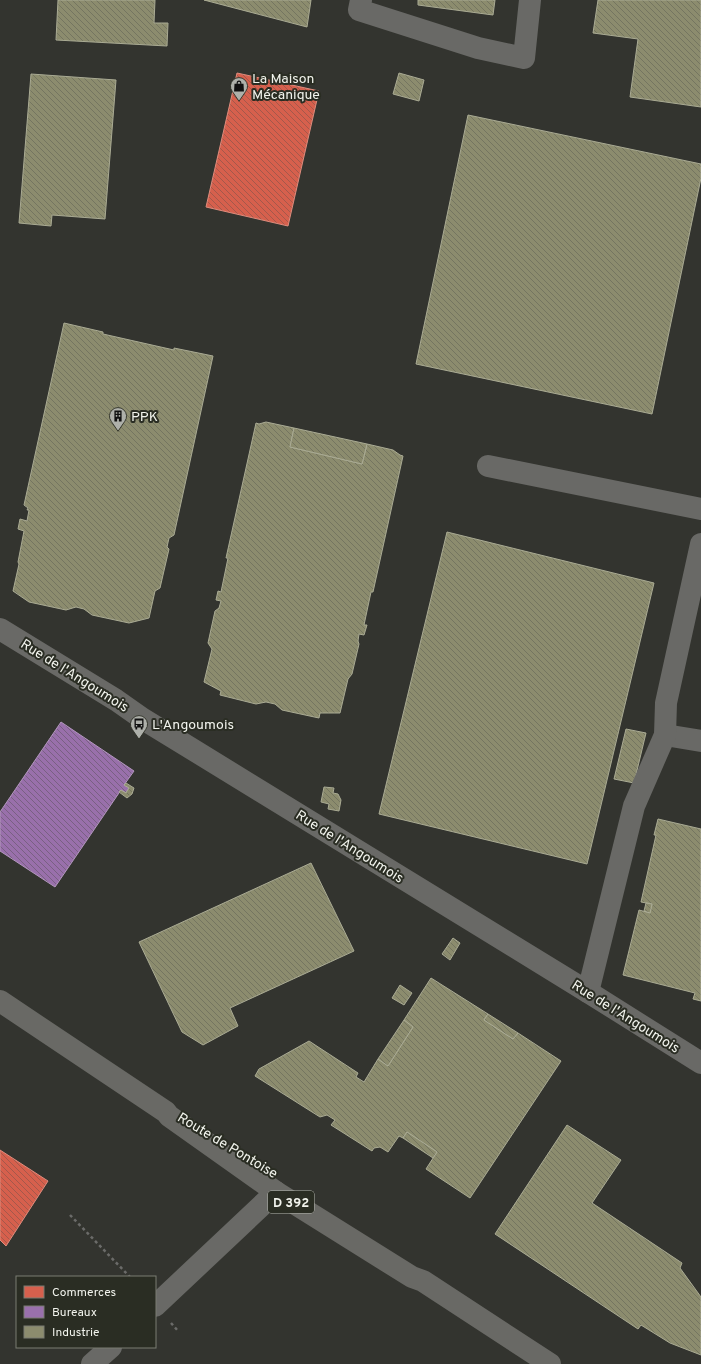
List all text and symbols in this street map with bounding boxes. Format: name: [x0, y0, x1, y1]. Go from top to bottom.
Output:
place label: La Maison Mécanique: [252, 71, 320, 104]
shop icon: La Maison Mécanique: [229, 76, 249, 101]
building icon: PPK: [108, 406, 128, 431]
place label: PPK: [131, 409, 158, 426]
street label: Rue de l'Angoumois: [17, 636, 131, 716]
bus stop icon: L'Angoumois: [129, 714, 149, 739]
place label: L'Angoumois: [152, 717, 234, 734]
street label: Rue de l'Angoumois: [292, 807, 406, 887]
street label: Rue de l'Angoumois: [568, 977, 682, 1057]
street label: Route de Pontoise: [174, 1110, 280, 1183]
road number: D 392: [268, 1191, 314, 1213]
legend: [16, 1276, 156, 1348]
text: Commerces: [52, 1285, 116, 1301]
text: Bureaux: [52, 1305, 97, 1321]
text: Industrie: [52, 1325, 100, 1341]

